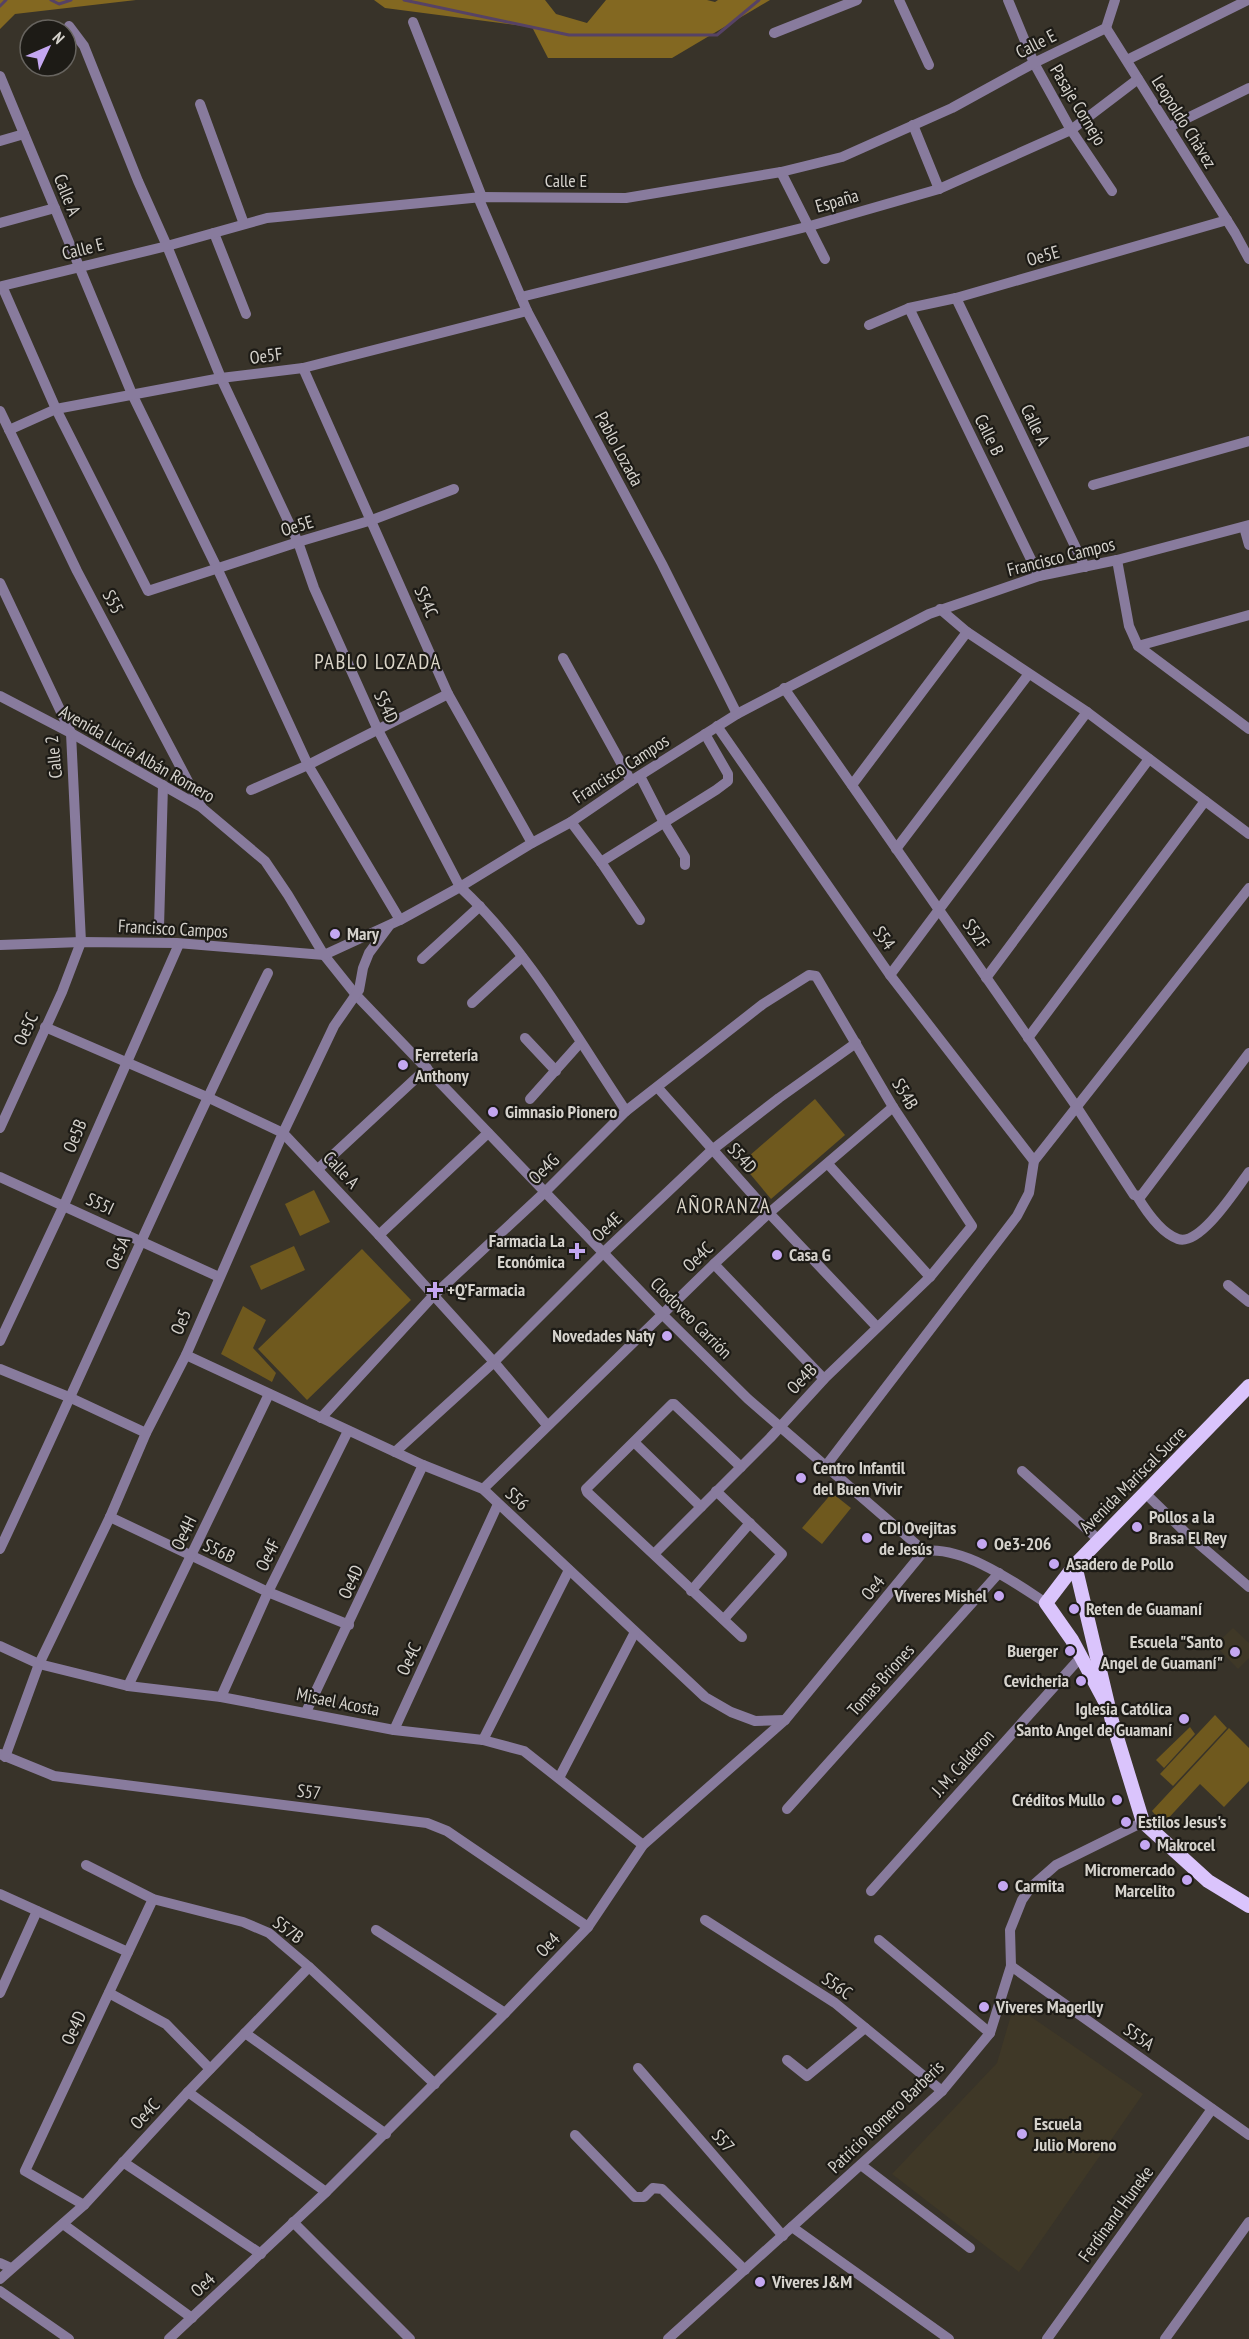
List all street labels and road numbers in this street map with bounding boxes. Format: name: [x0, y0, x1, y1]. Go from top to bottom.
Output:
street label: Calle E: [1012, 24, 1060, 63]
street label: Pasaje Cornejo: [1045, 60, 1112, 150]
street label: Leopoldo Chávez: [1147, 71, 1222, 172]
street label: Calle E: [545, 169, 587, 192]
street label: Calle A: [49, 171, 86, 219]
street label: España: [813, 183, 861, 218]
street label: Calle E: [59, 232, 106, 265]
street label: Oe5E: [1024, 240, 1062, 271]
street label: Oe5F: [248, 342, 284, 369]
street label: Calle A: [1016, 400, 1055, 450]
street label: Pablo Lozada: [590, 407, 649, 490]
street label: Calle B: [970, 410, 1009, 459]
street label: Oe5E: [278, 510, 316, 541]
street label: Francisco Campos: [1005, 532, 1117, 581]
street label: S54C: [409, 582, 444, 621]
street label: S55: [98, 586, 129, 618]
street label: S54D: [369, 687, 404, 727]
street label: Avenida Lucía Albán Romero: [55, 700, 219, 808]
street label: Francisco Campos: [568, 729, 673, 808]
street label: Calle 2: [40, 734, 67, 780]
street label: Francisco Campos: [117, 914, 229, 943]
street label: S52F: [958, 914, 995, 953]
street label: S54: [868, 921, 901, 954]
street label: Oe5C: [8, 1009, 43, 1049]
street label: S54B: [887, 1074, 924, 1114]
street label: Oe5B: [57, 1116, 92, 1156]
street label: S54D: [723, 1138, 762, 1178]
street label: Calle A: [318, 1146, 365, 1194]
street label: Oe4G: [523, 1148, 564, 1189]
street label: S55I: [83, 1187, 118, 1220]
street label: Oe4E: [587, 1207, 627, 1246]
street label: Oe5A: [100, 1232, 135, 1273]
street label: Oe4C: [678, 1237, 718, 1277]
street label: Clodoveo Carrión: [646, 1272, 737, 1363]
street label: Oe5: [165, 1306, 196, 1338]
street label: Oe4B: [782, 1358, 822, 1399]
street label: Avenida Mariscal Sucre: [1074, 1421, 1191, 1538]
street label: S56: [501, 1482, 534, 1515]
street label: Oe4H: [166, 1512, 202, 1554]
street label: S56B: [200, 1533, 239, 1568]
street label: Oe4F: [250, 1535, 285, 1575]
street label: Oe4D: [333, 1561, 368, 1602]
street label: Oe4: [856, 1571, 890, 1605]
street label: Oe4C: [391, 1639, 426, 1679]
street label: Tomas Briones: [842, 1639, 919, 1721]
street label: Misael Acosta: [295, 1682, 382, 1721]
street label: J. M. Calderon: [926, 1724, 999, 1802]
street label: S57: [296, 1779, 322, 1804]
street label: S57B: [268, 1911, 308, 1948]
street label: Oe4: [531, 1928, 565, 1962]
street label: S56C: [818, 1967, 857, 2004]
street label: Oe4D: [56, 2007, 91, 2048]
street label: S55A: [1119, 2018, 1160, 2056]
street label: Patricio Romero Barberis: [823, 2055, 949, 2178]
street label: Oe4C: [125, 2094, 165, 2134]
street label: S57: [707, 2124, 740, 2157]
street label: Ferdinand Huneke: [1073, 2161, 1158, 2266]
street label: Oe4: [186, 2268, 220, 2302]

